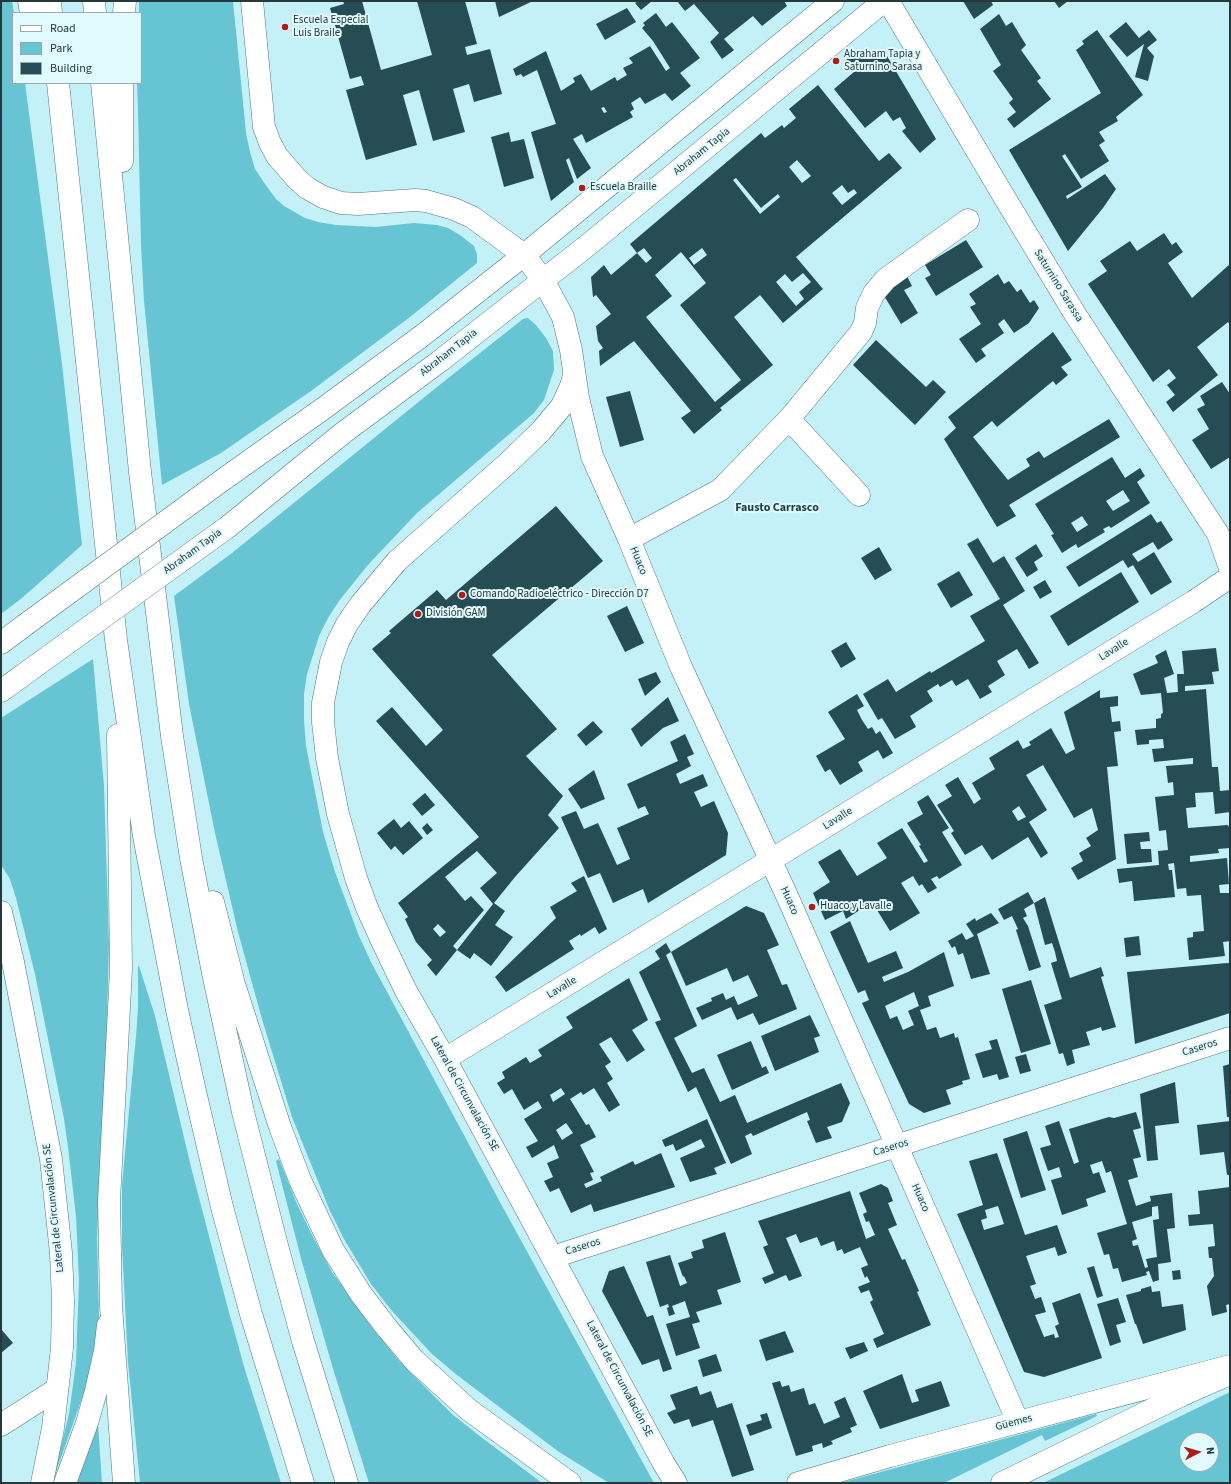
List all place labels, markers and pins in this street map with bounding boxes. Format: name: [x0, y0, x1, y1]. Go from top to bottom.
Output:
place label: Escuela Especial Luis Braile: [293, 14, 368, 40]
marker: Escuela Especial Luis Braile: [280, 22, 290, 32]
place label: Abraham Tapia y Saturnino Sarasa: [844, 48, 922, 74]
marker: Abraham Tapia y Saturnino Sarasa: [831, 56, 841, 66]
place label: Escuela Braille: [590, 181, 657, 195]
marker: Escuela Braille: [577, 183, 587, 193]
place label: Comando Radioeléctrico - Dirección D7: [470, 588, 649, 602]
marker: Comando Radioeléctrico - Dirección D7: [457, 590, 467, 600]
place label: División GAM: [426, 607, 486, 621]
marker: División GAM: [413, 609, 423, 619]
place label: Huaco y Lavalle: [820, 900, 891, 914]
marker: Huaco y Lavalle: [807, 902, 817, 912]

